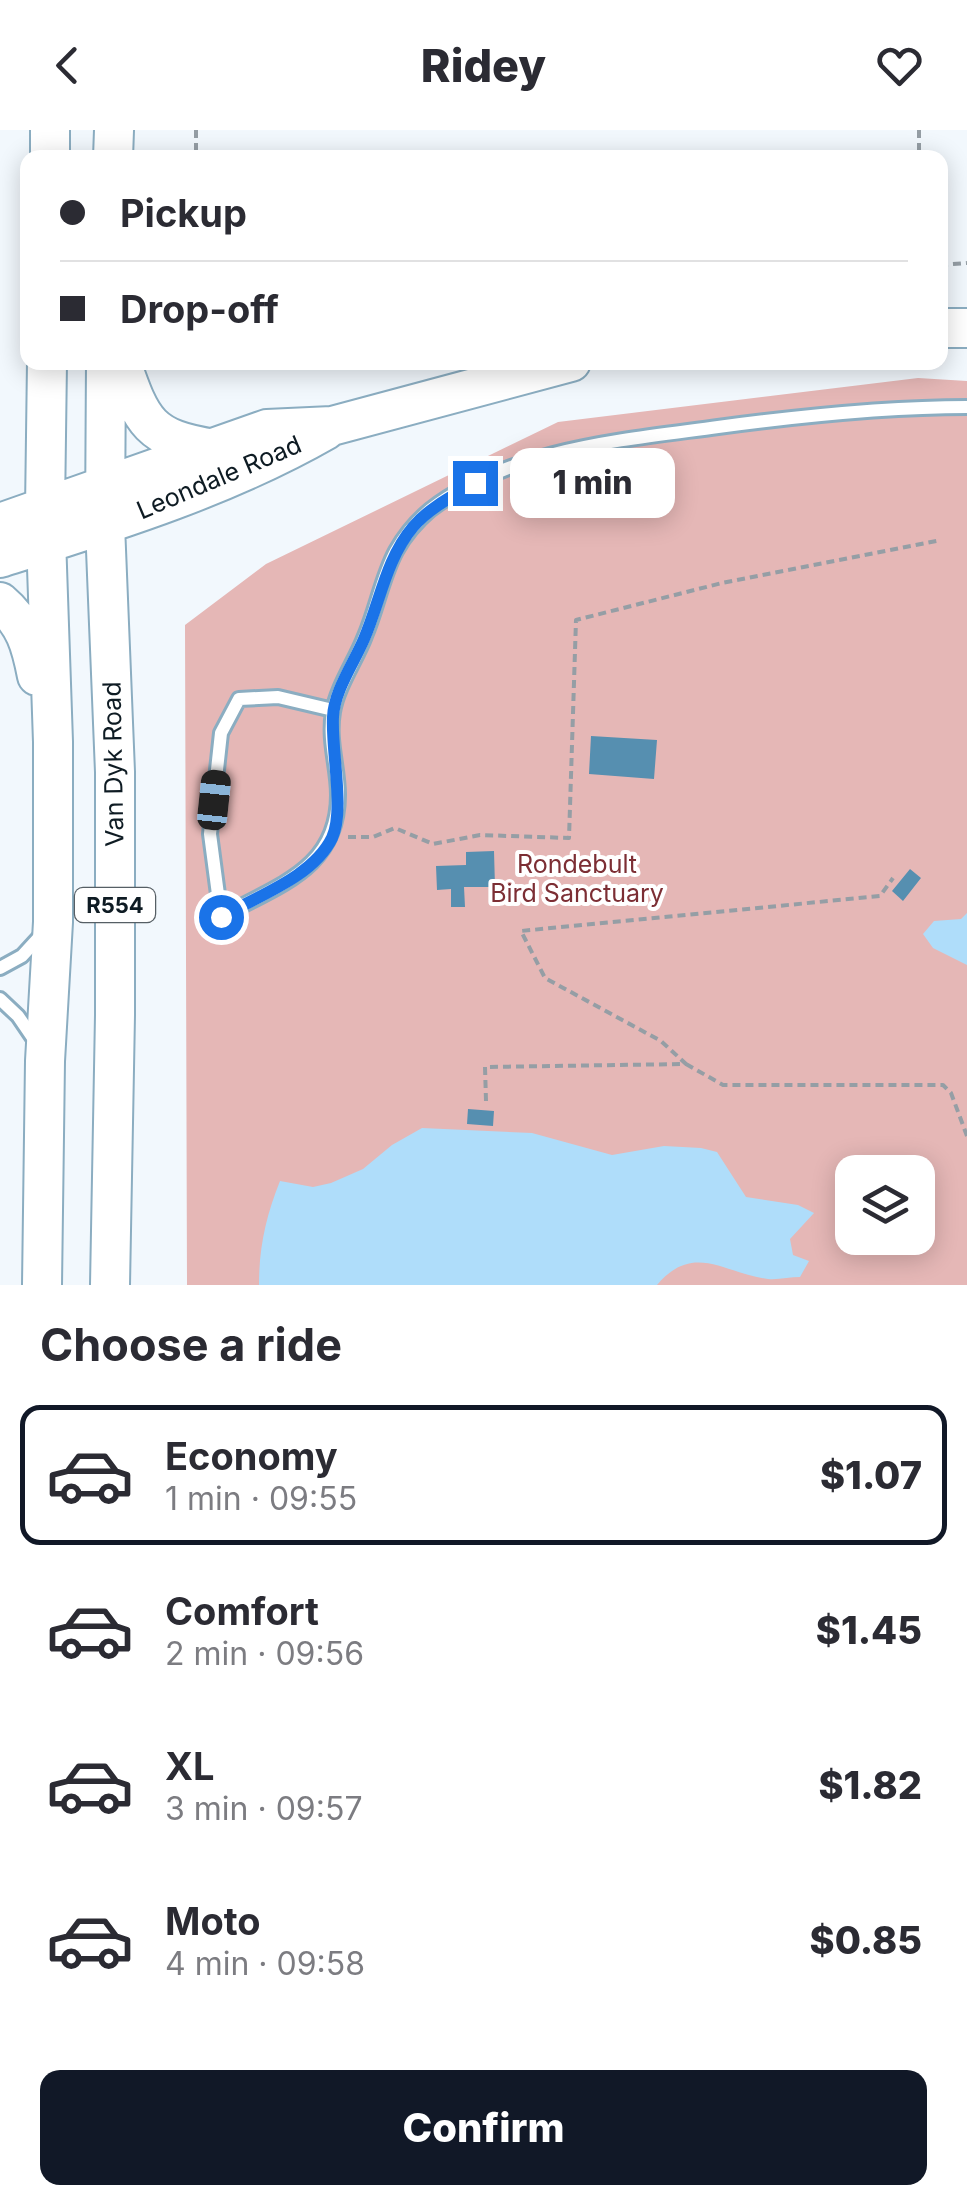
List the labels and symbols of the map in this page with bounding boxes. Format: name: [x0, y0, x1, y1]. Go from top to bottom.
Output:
street label: Leondale Road: [132, 429, 306, 525]
callout: 1 min: [510, 448, 675, 518]
route end: [453, 461, 498, 506]
street label: Van Dyk Road: [97, 681, 129, 847]
car: [196, 769, 232, 831]
park label: Rondebult Bird Sanctuary: [490, 849, 664, 908]
road number: R554: [75, 888, 155, 922]
route start: [199, 895, 244, 940]

